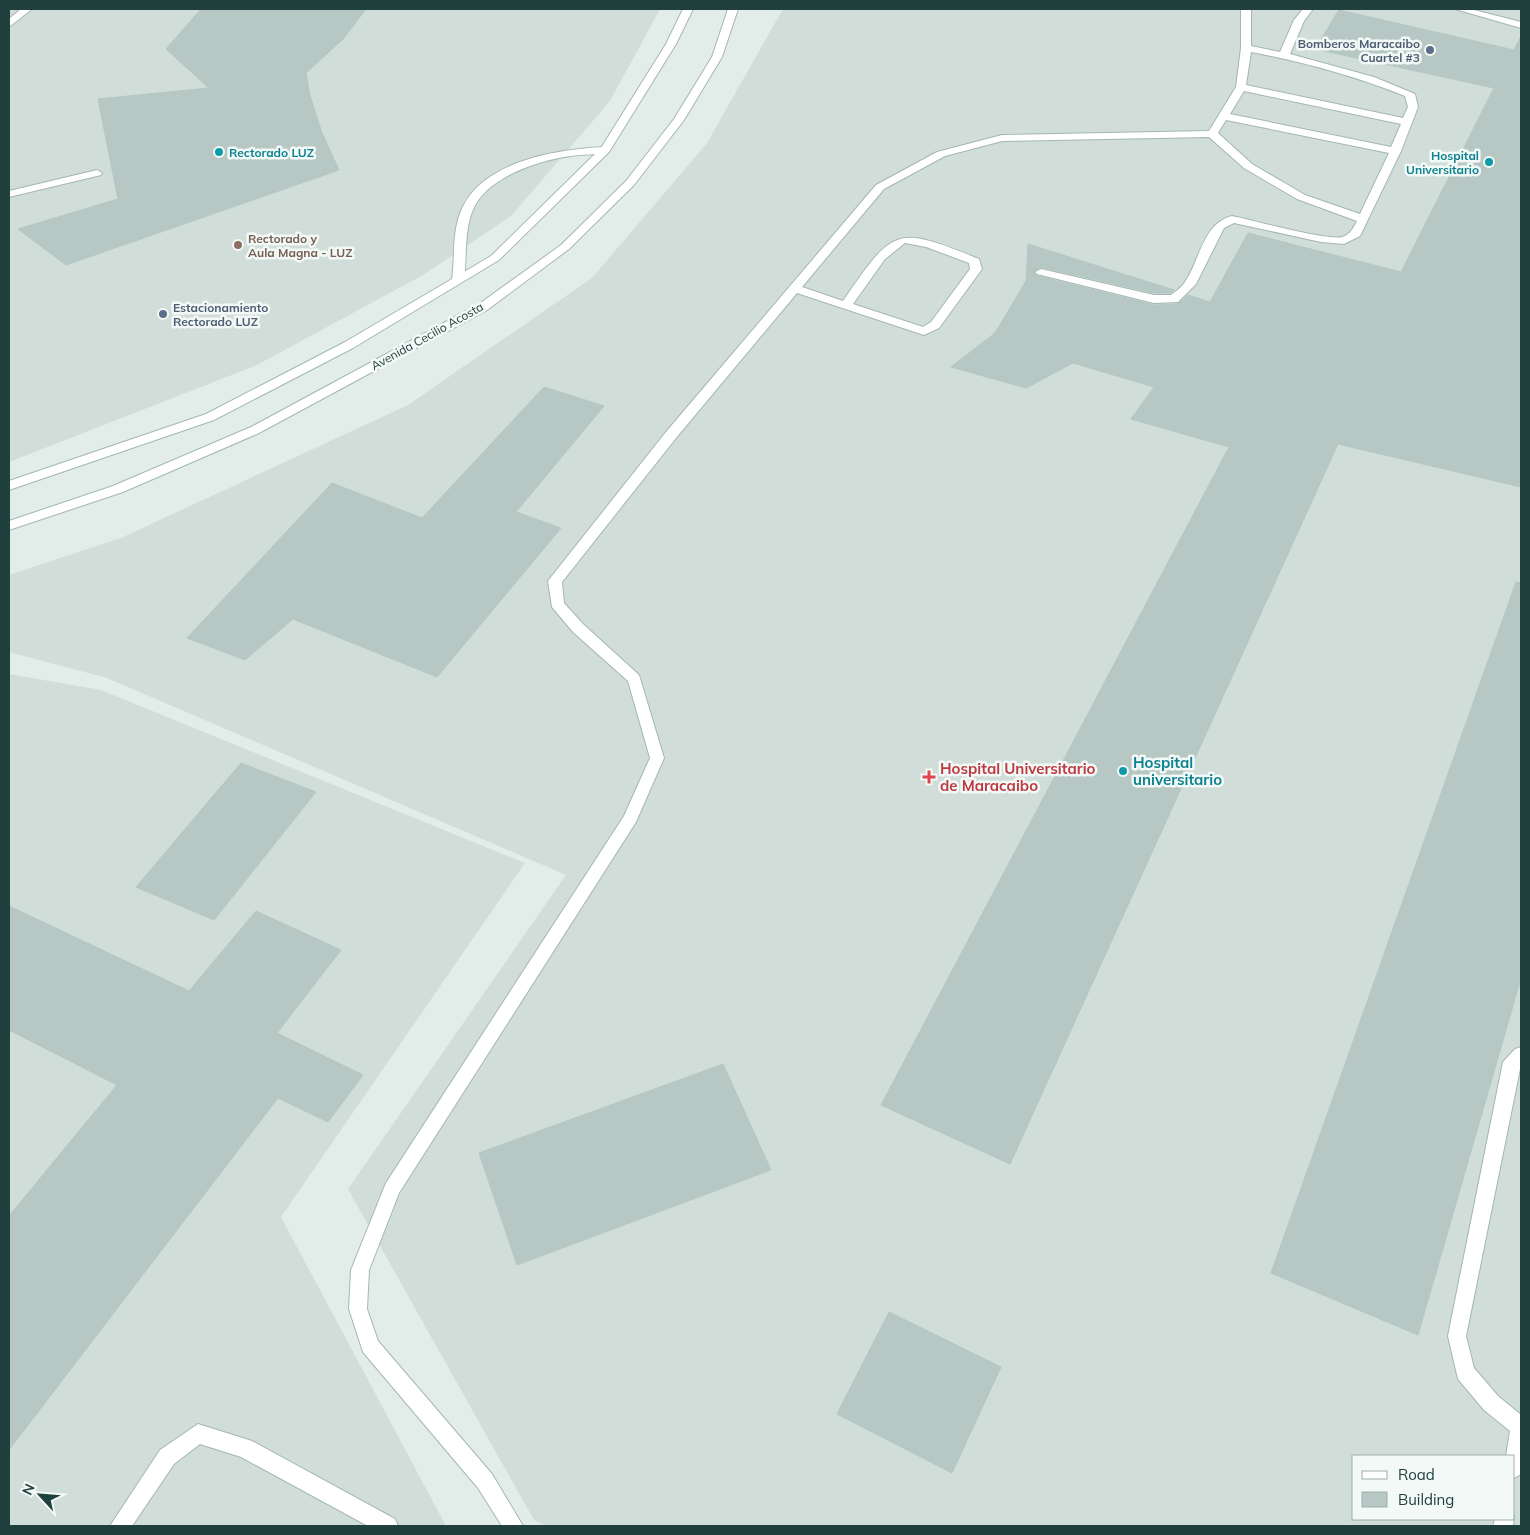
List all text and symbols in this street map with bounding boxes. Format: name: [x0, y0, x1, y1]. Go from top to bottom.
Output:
place label: Bomberos Maracaibo Cuartel #3: [1298, 36, 1420, 65]
marker: Bomberos Maracaibo Cuartel #3: [1424, 44, 1436, 56]
place label: Rectorado LUZ: [229, 145, 314, 160]
marker: Rectorado LUZ: [213, 146, 225, 158]
place label: Hospital Universitario: [1406, 148, 1479, 177]
marker: Hospital Universitario: [1483, 156, 1495, 168]
place label: Rectorado y Aula Magna - LUZ: [248, 231, 352, 260]
marker: Rectorado y Aula Magna - LUZ: [232, 239, 244, 251]
street label: Avenida Cecilio Acosta: [368, 299, 486, 373]
place label: Estacionamiento Rectorado LUZ: [173, 300, 268, 329]
marker: Estacionamiento Rectorado LUZ: [157, 308, 169, 320]
place label: Hospital universitario: [1133, 753, 1222, 789]
place label: Hospital Universitario de Maracaibo: [940, 759, 1096, 795]
marker: Hospital universitario: [1117, 765, 1129, 777]
marker: Hospital Universitario de Maracaibo: [922, 770, 936, 784]
legend: [1352, 1455, 1515, 1520]
text: Road: [1398, 1465, 1435, 1484]
north arrow: [15, 1470, 65, 1520]
text: N: [18, 1481, 39, 1498]
text: Building: [1398, 1490, 1454, 1509]

